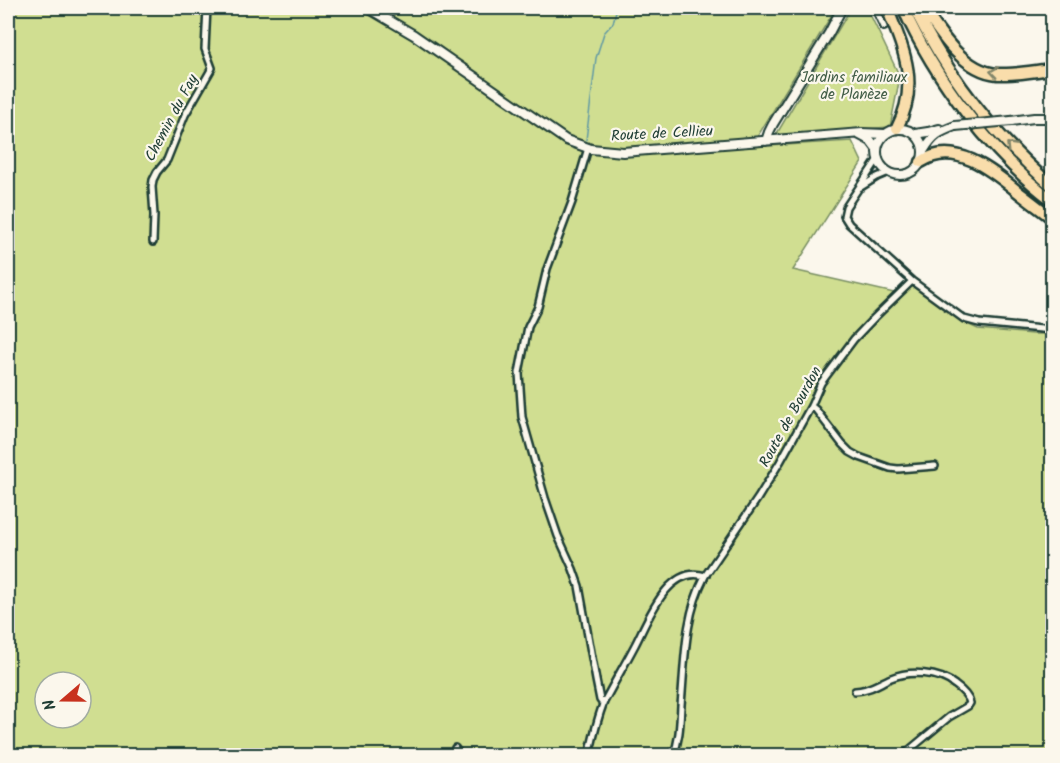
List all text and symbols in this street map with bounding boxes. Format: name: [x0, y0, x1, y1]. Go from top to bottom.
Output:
park label: Jardins familiaux de Planèze: [801, 66, 908, 107]
one-way arrow: [990, 67, 999, 79]
street label: Chemin du Fay: [139, 69, 206, 166]
street label: Route de Cellieu: [610, 119, 714, 149]
one-way arrow: [1006, 142, 1017, 152]
street label: Route de Bourdon: [753, 362, 829, 472]
north arrow: [33, 670, 93, 730]
text: N: [37, 696, 64, 714]

